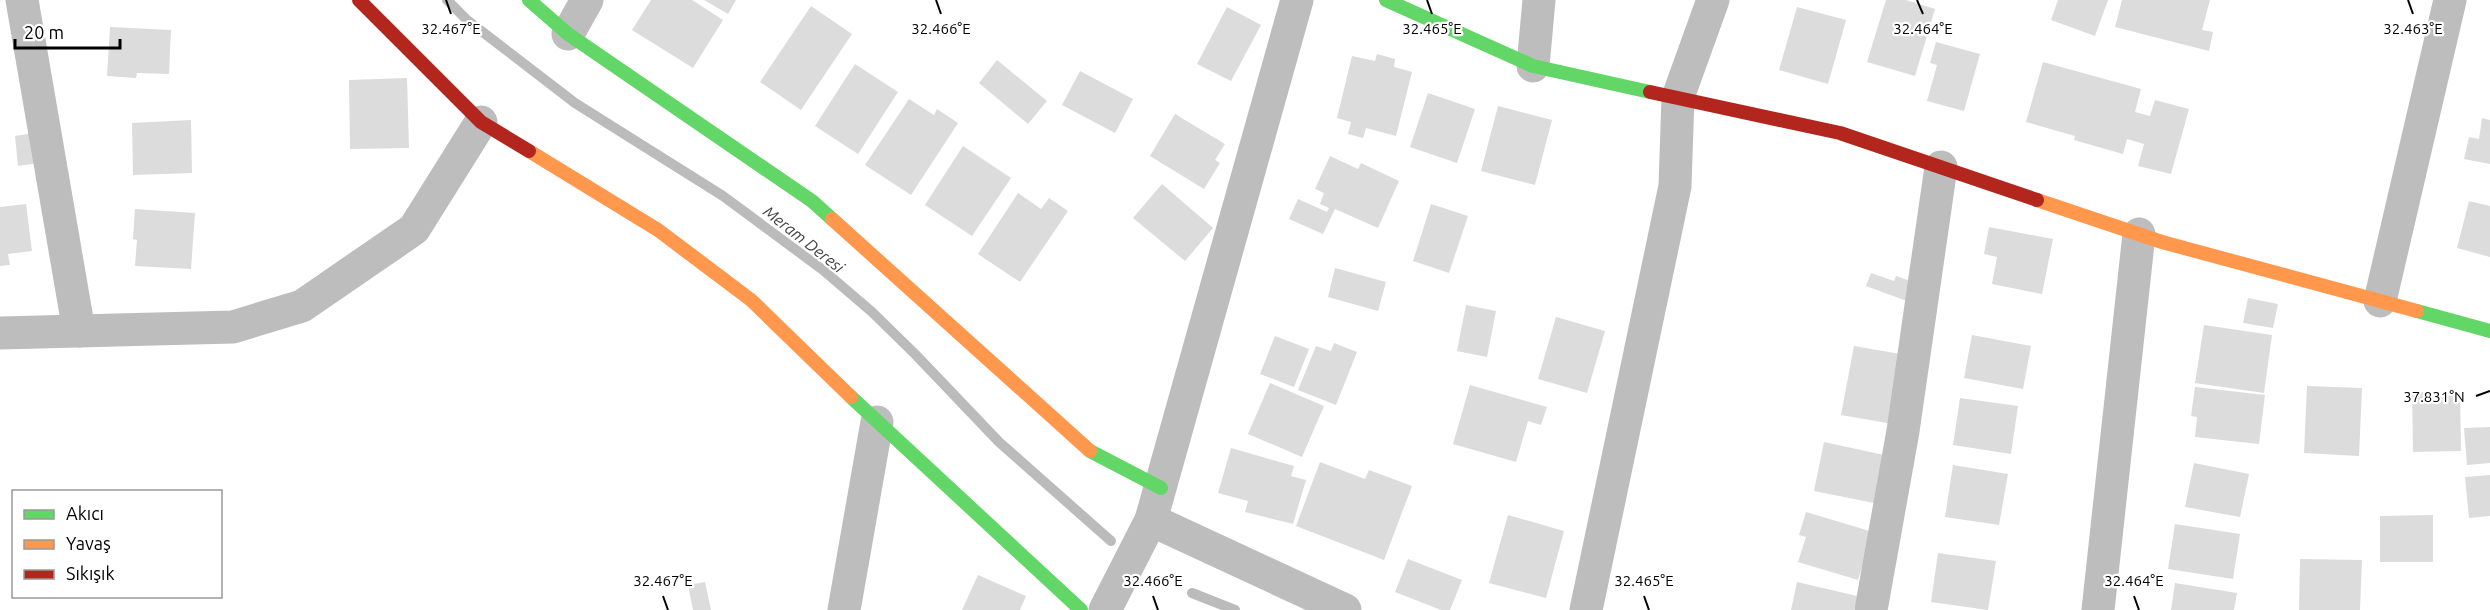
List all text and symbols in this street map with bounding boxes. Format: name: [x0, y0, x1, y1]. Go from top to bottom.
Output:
scale bar: [15, 12, 120, 50]
text: 32.467°E: [421, 20, 481, 37]
text: 32.466°E: [911, 20, 971, 37]
text: 32.465°E: [1402, 20, 1462, 37]
text: 32.464°E: [1893, 20, 1953, 37]
text: 32.463°E: [2383, 20, 2443, 37]
text: 20 m: [24, 22, 64, 42]
water label: Meram Deresi: [760, 202, 849, 277]
text: 37.831°N: [2403, 388, 2465, 405]
legend: [12, 490, 222, 598]
text: Akıcı: [66, 503, 104, 523]
text: Yavaş: [66, 533, 111, 553]
text: Sıkışık: [66, 563, 115, 583]
text: 32.467°E: [633, 572, 693, 589]
text: 32.466°E: [1123, 572, 1183, 589]
text: 32.465°E: [1614, 572, 1674, 589]
text: 32.464°E: [2104, 572, 2164, 589]

